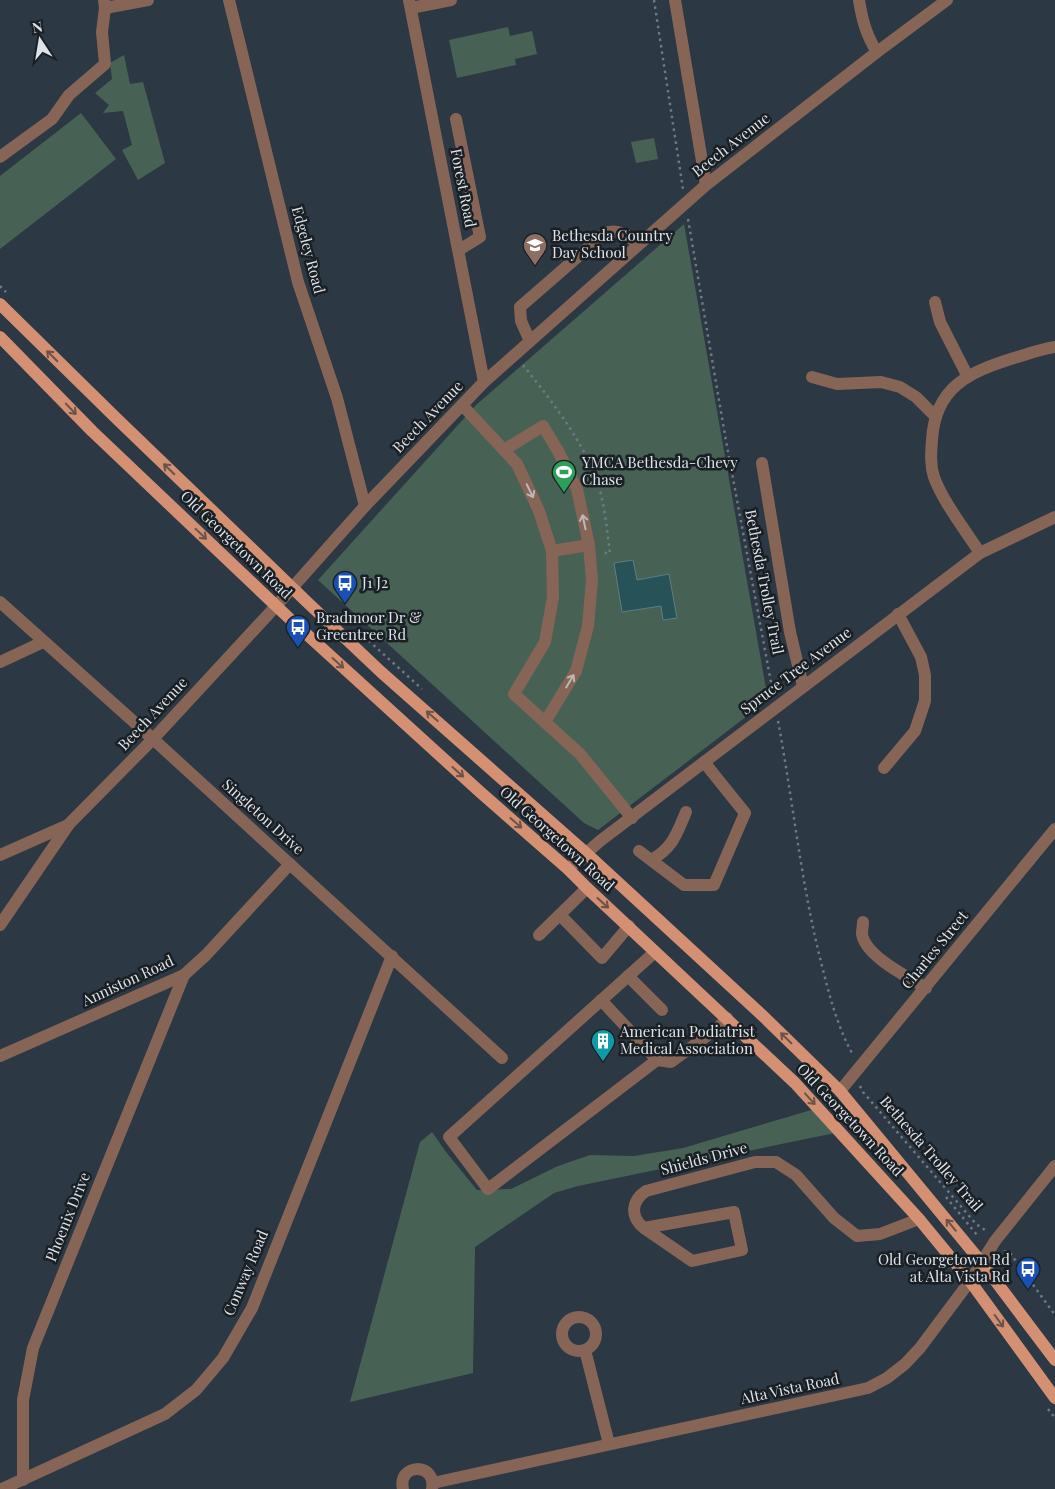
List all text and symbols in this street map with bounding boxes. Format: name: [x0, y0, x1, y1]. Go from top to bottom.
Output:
north arrow: [15, 15, 65, 65]
text: N: [30, 16, 44, 37]
street label: Beech Avenue: [687, 108, 773, 181]
street label: Forest Road: [447, 147, 481, 229]
street label: Edgeley Road: [288, 204, 330, 296]
place label: Bethesda Country Day School: [552, 225, 673, 262]
school or university icon: Bethesda Country Day School: [522, 232, 548, 266]
one-way arrow: [47, 350, 59, 362]
street label: Beech Avenue: [388, 376, 467, 457]
one-way arrow: [65, 403, 77, 416]
place label: YMCA Bethesda-Chevy Chase: [581, 452, 738, 489]
sports icon: YMCA Bethesda-Chevy Chase: [551, 459, 577, 493]
one-way arrow: [162, 463, 175, 475]
one-way arrow: [525, 483, 535, 498]
street label: Old Georgetown Road: [177, 486, 297, 603]
street label: Bethesda Trolley Trail: [741, 508, 789, 656]
one-way arrow: [579, 515, 588, 531]
one-way arrow: [194, 528, 207, 540]
bus stop icon: J1 J2: [332, 570, 358, 604]
place label: J1 J2: [361, 572, 388, 592]
place label: Bradmoor Dr & Greentree Rd: [316, 607, 422, 644]
bus stop icon: Bradmoor Dr & Greentree Rd: [285, 614, 311, 648]
street label: Spruce Tree Avenue: [736, 622, 855, 719]
one-way arrow: [331, 657, 344, 668]
street label: Beech Avenue: [113, 672, 191, 754]
one-way arrow: [566, 674, 576, 688]
one-way arrow: [425, 710, 438, 722]
one-way arrow: [452, 766, 465, 778]
street label: Singleton Drive: [218, 774, 309, 858]
street label: Old Georgetown Road: [496, 781, 619, 895]
one-way arrow: [509, 817, 522, 828]
one-way arrow: [596, 897, 609, 909]
street label: Charles Street: [896, 905, 972, 993]
street label: Anniston Road: [78, 950, 177, 1010]
place label: American Podiatrist Medical Association: [619, 1021, 755, 1058]
building icon: American Podiatrist Medical Association: [590, 1028, 616, 1062]
one-way arrow: [780, 1032, 792, 1044]
street label: Old Georgetown Road: [793, 1058, 909, 1180]
street label: Bethesda Trolley Trail: [876, 1091, 988, 1215]
one-way arrow: [804, 1092, 816, 1105]
street label: Shields Drive: [658, 1137, 749, 1179]
street label: Phoenix Drive: [40, 1169, 94, 1264]
one-way arrow: [946, 1219, 957, 1232]
street label: Conway Road: [218, 1226, 272, 1319]
place label: Old Georgetown Rd at Alta Vista Rd: [878, 1249, 1010, 1286]
bus stop icon: Old Georgetown Rd at Alta Vista Rd: [1015, 1256, 1041, 1290]
one-way arrow: [993, 1314, 1004, 1327]
street label: Alta Vista Road: [738, 1368, 841, 1408]

